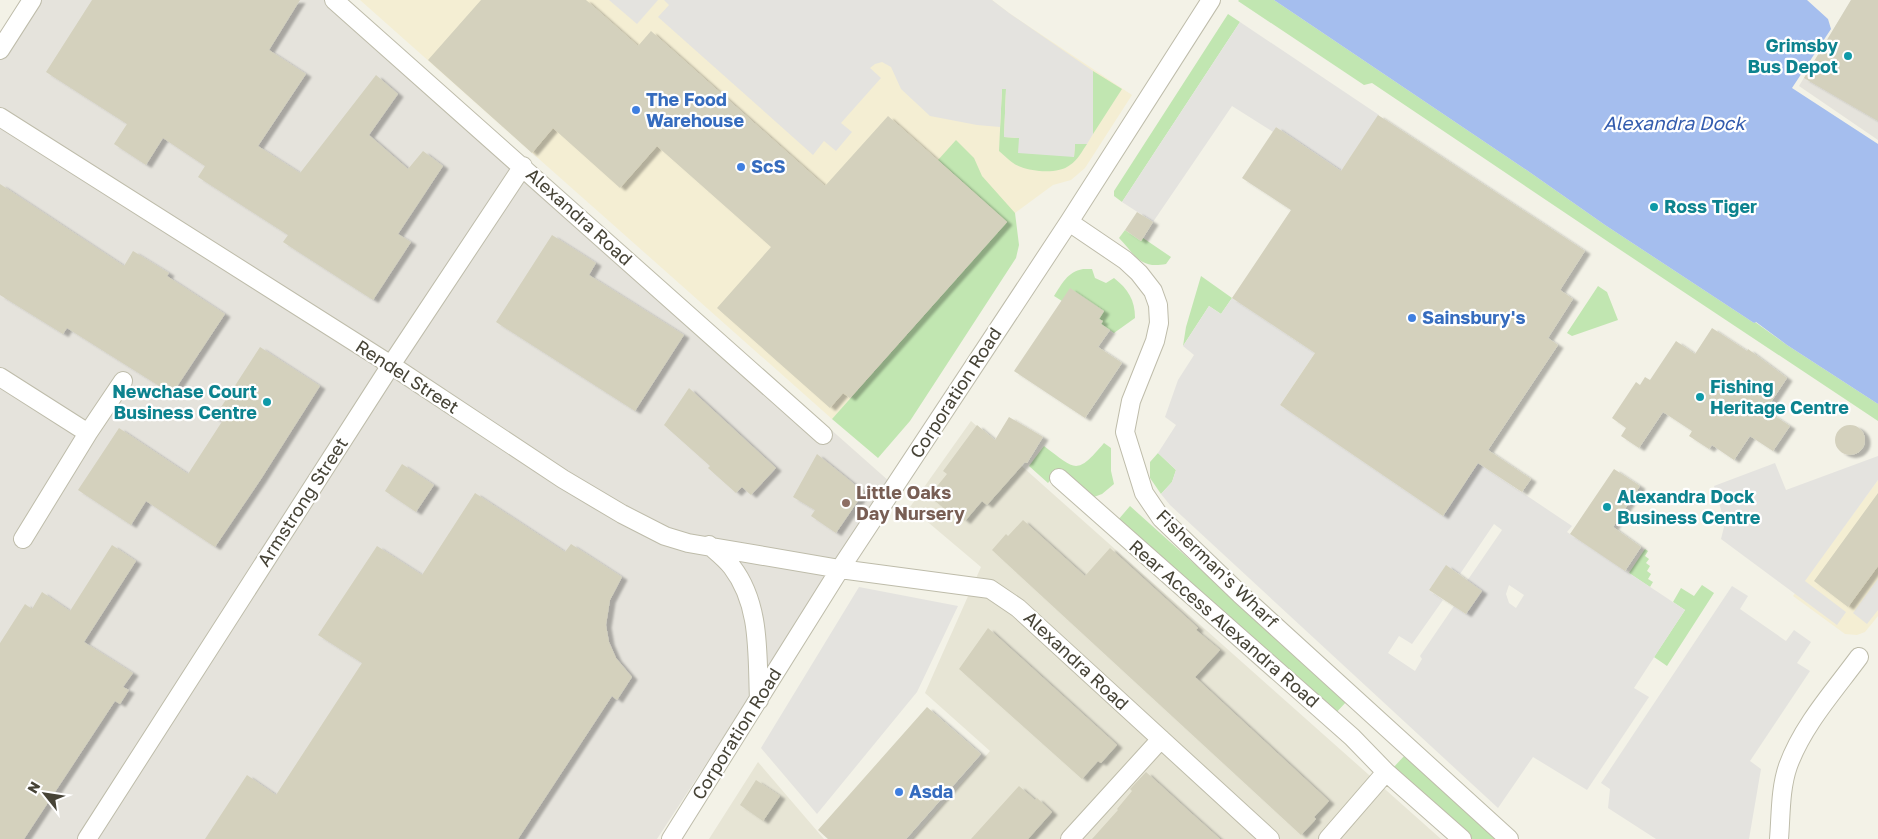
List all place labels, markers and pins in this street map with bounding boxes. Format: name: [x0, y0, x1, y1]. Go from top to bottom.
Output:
place label: Grimsby Bus Depot: [1748, 34, 1838, 77]
marker: Grimsby Bus Depot: [1842, 50, 1854, 62]
place label: The Food Warehouse: [646, 88, 744, 131]
marker: The Food Warehouse: [630, 104, 642, 116]
place label: ScS: [751, 155, 785, 177]
marker: ScS: [735, 161, 747, 173]
place label: Ross Tiger: [1664, 195, 1757, 217]
marker: Ross Tiger: [1648, 201, 1660, 213]
place label: Sainsbury's: [1422, 306, 1525, 328]
marker: Sainsbury's: [1406, 312, 1418, 324]
place label: Fishing Heritage Centre: [1710, 375, 1849, 418]
place label: Newchase Court Business Centre: [112, 380, 257, 423]
marker: Fishing Heritage Centre: [1694, 391, 1706, 403]
marker: Newchase Court Business Centre: [261, 396, 273, 408]
place label: Little Oaks Day Nursery: [856, 481, 965, 524]
place label: Alexandra Dock Business Centre: [1617, 485, 1761, 528]
marker: Little Oaks Day Nursery: [840, 497, 852, 509]
marker: Alexandra Dock Business Centre: [1601, 501, 1613, 513]
place label: Asda: [909, 780, 953, 802]
marker: Asda: [893, 786, 905, 798]

